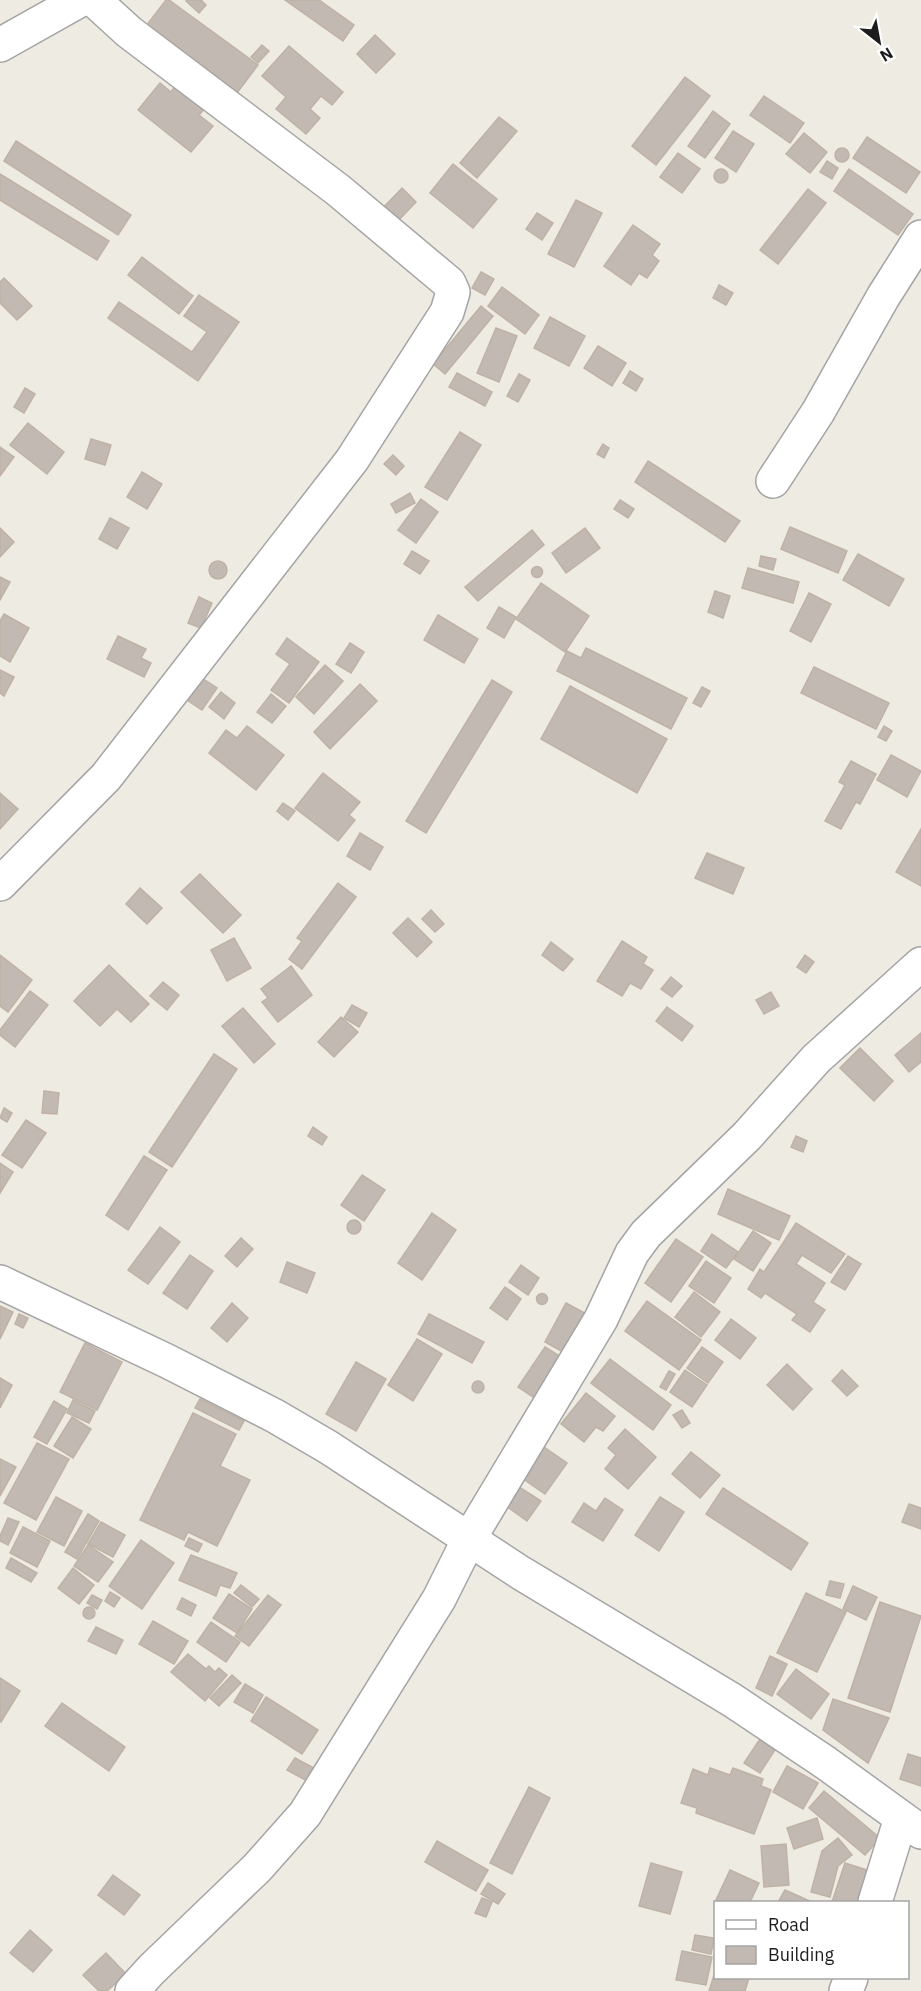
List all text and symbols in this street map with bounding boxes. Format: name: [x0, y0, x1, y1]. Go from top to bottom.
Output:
north arrow: [849, 12, 909, 72]
text: N: [877, 43, 897, 66]
legend: [714, 1901, 909, 1979]
text: Road: [768, 1913, 809, 1936]
text: Building: [768, 1943, 835, 1966]

